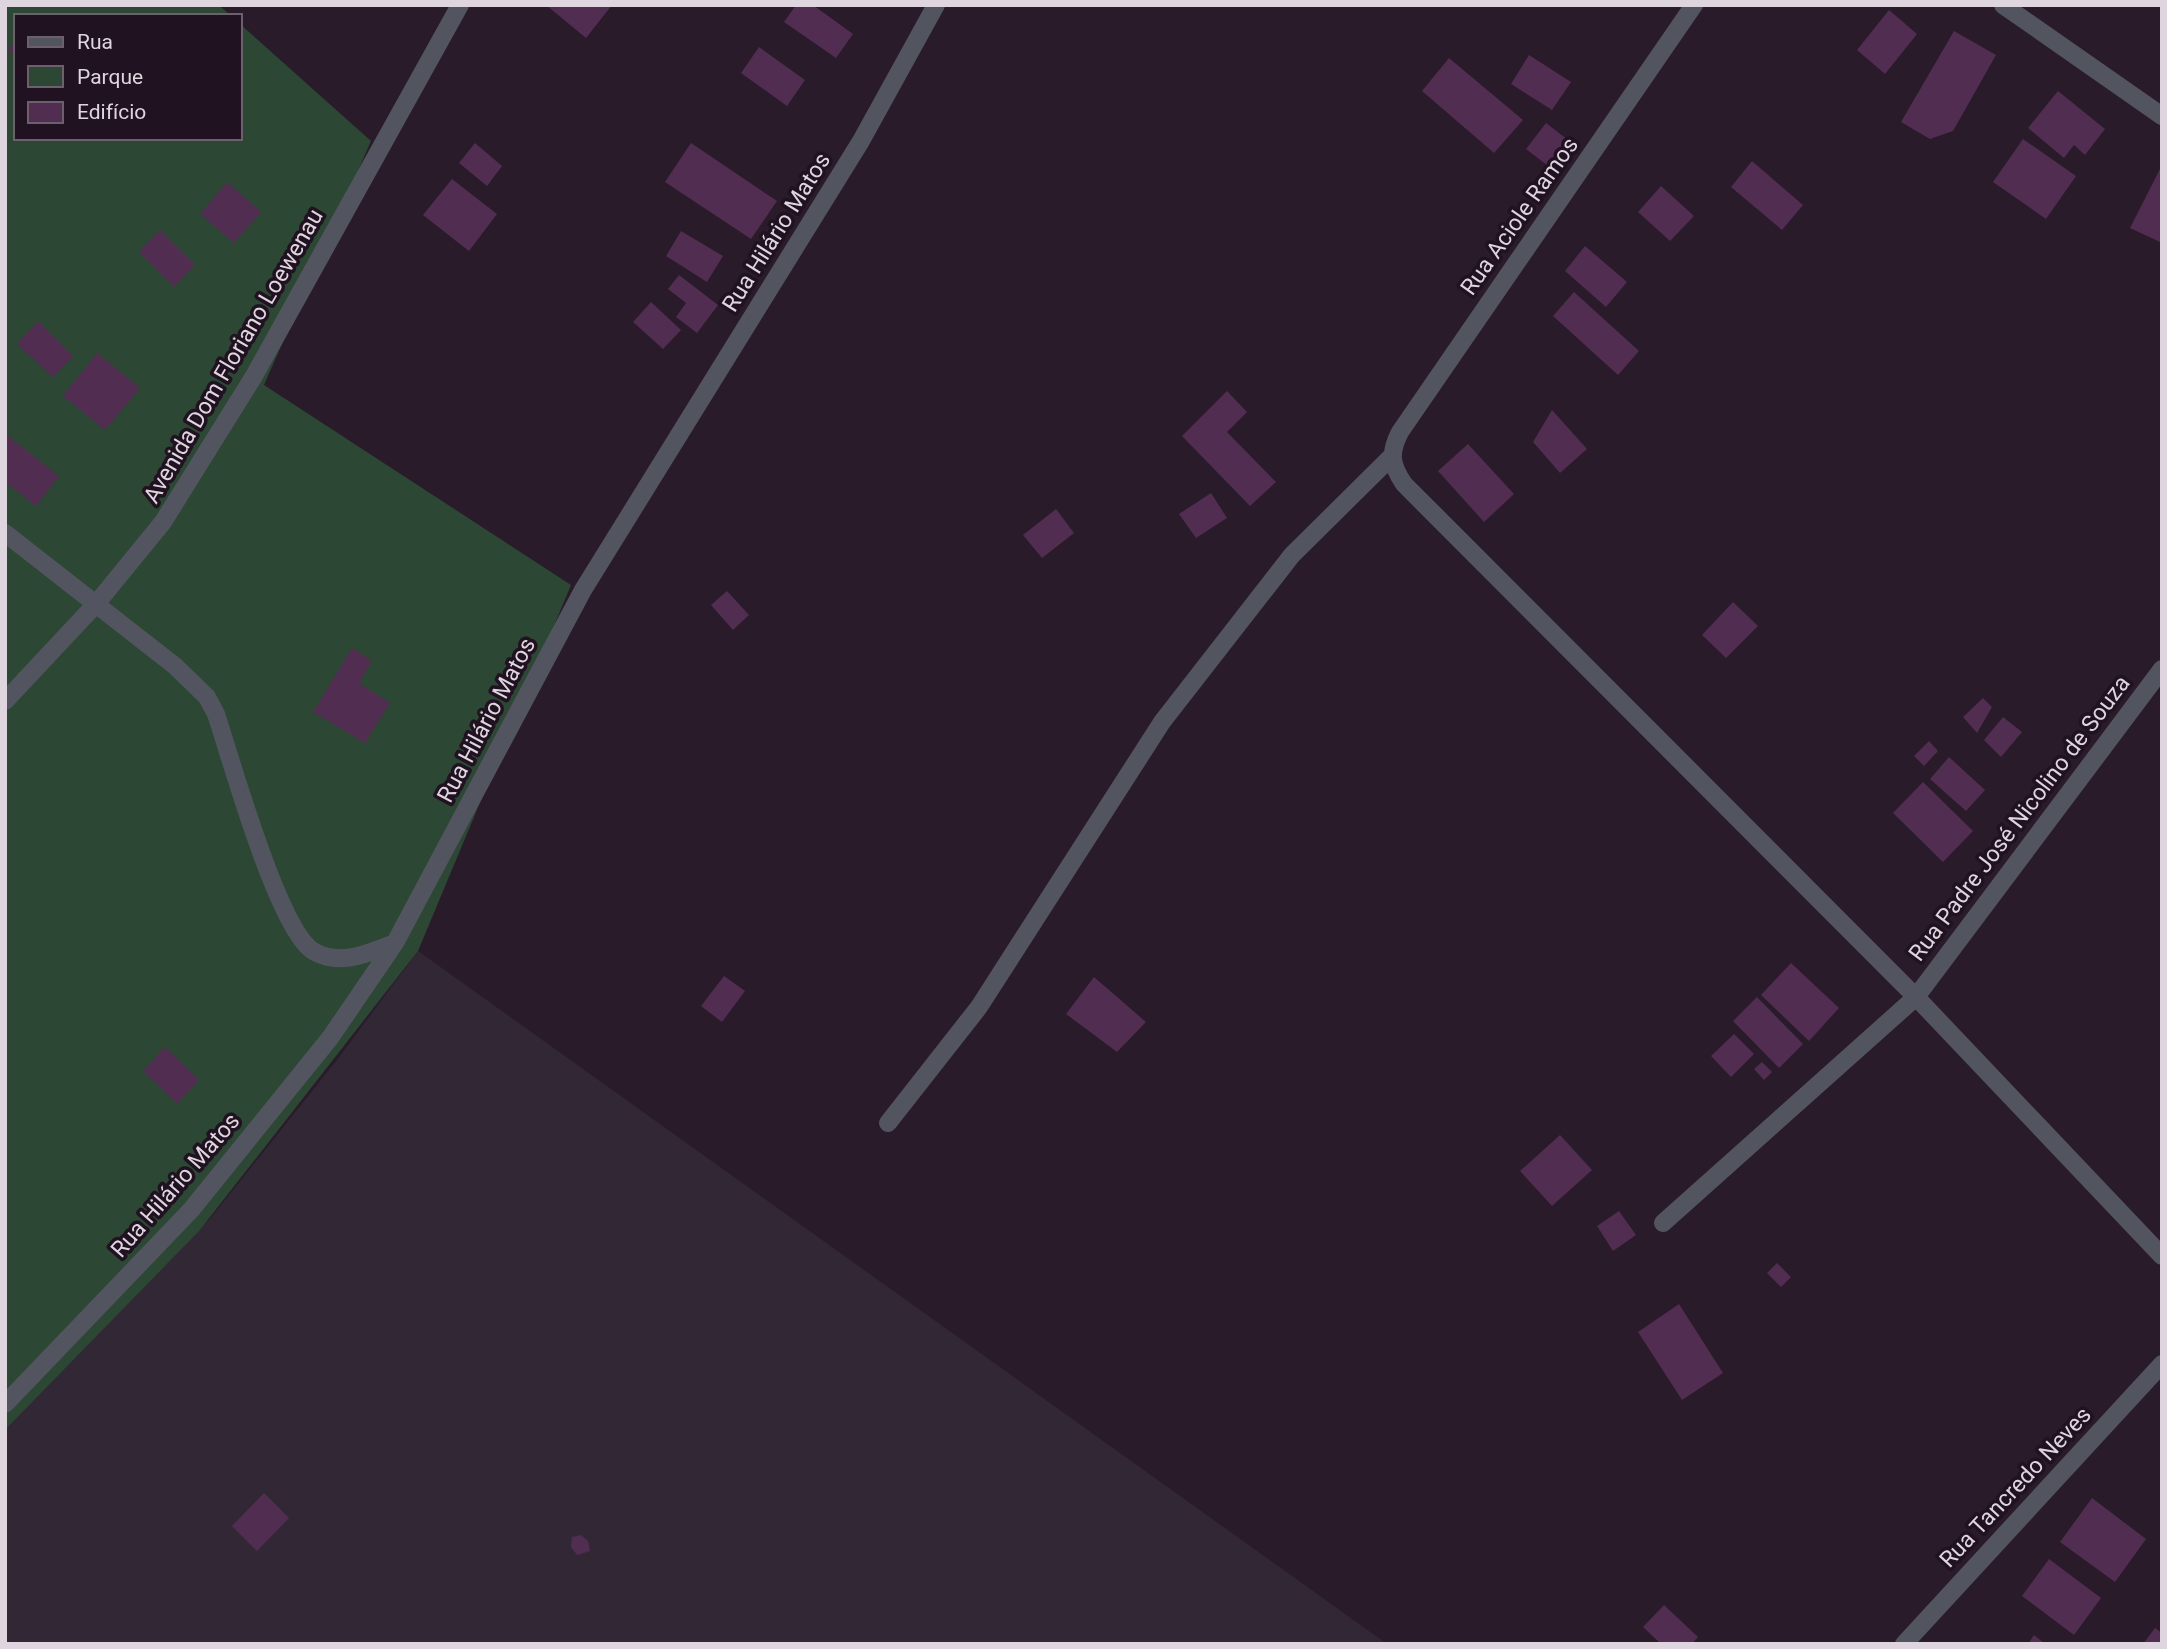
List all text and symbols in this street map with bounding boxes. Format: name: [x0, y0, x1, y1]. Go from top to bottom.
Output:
legend: [14, 14, 242, 140]
text: Rua: [77, 30, 113, 54]
text: Parque: [77, 65, 143, 89]
text: Edifício: [77, 100, 146, 124]
street label: Rua Aciole Ramos: [1455, 132, 1584, 300]
street label: Rua Hilário Matos: [717, 148, 836, 317]
street label: Avenida Dom Floriano Loewenau: [138, 204, 329, 508]
street label: Rua Hilário Matos: [432, 633, 541, 807]
street label: Rua Padre José Nicolino de Souza: [1903, 670, 2136, 966]
street label: Rua Hilário Matos: [105, 1108, 245, 1263]
street label: Rua Tancredo Neves: [1934, 1402, 2097, 1573]

